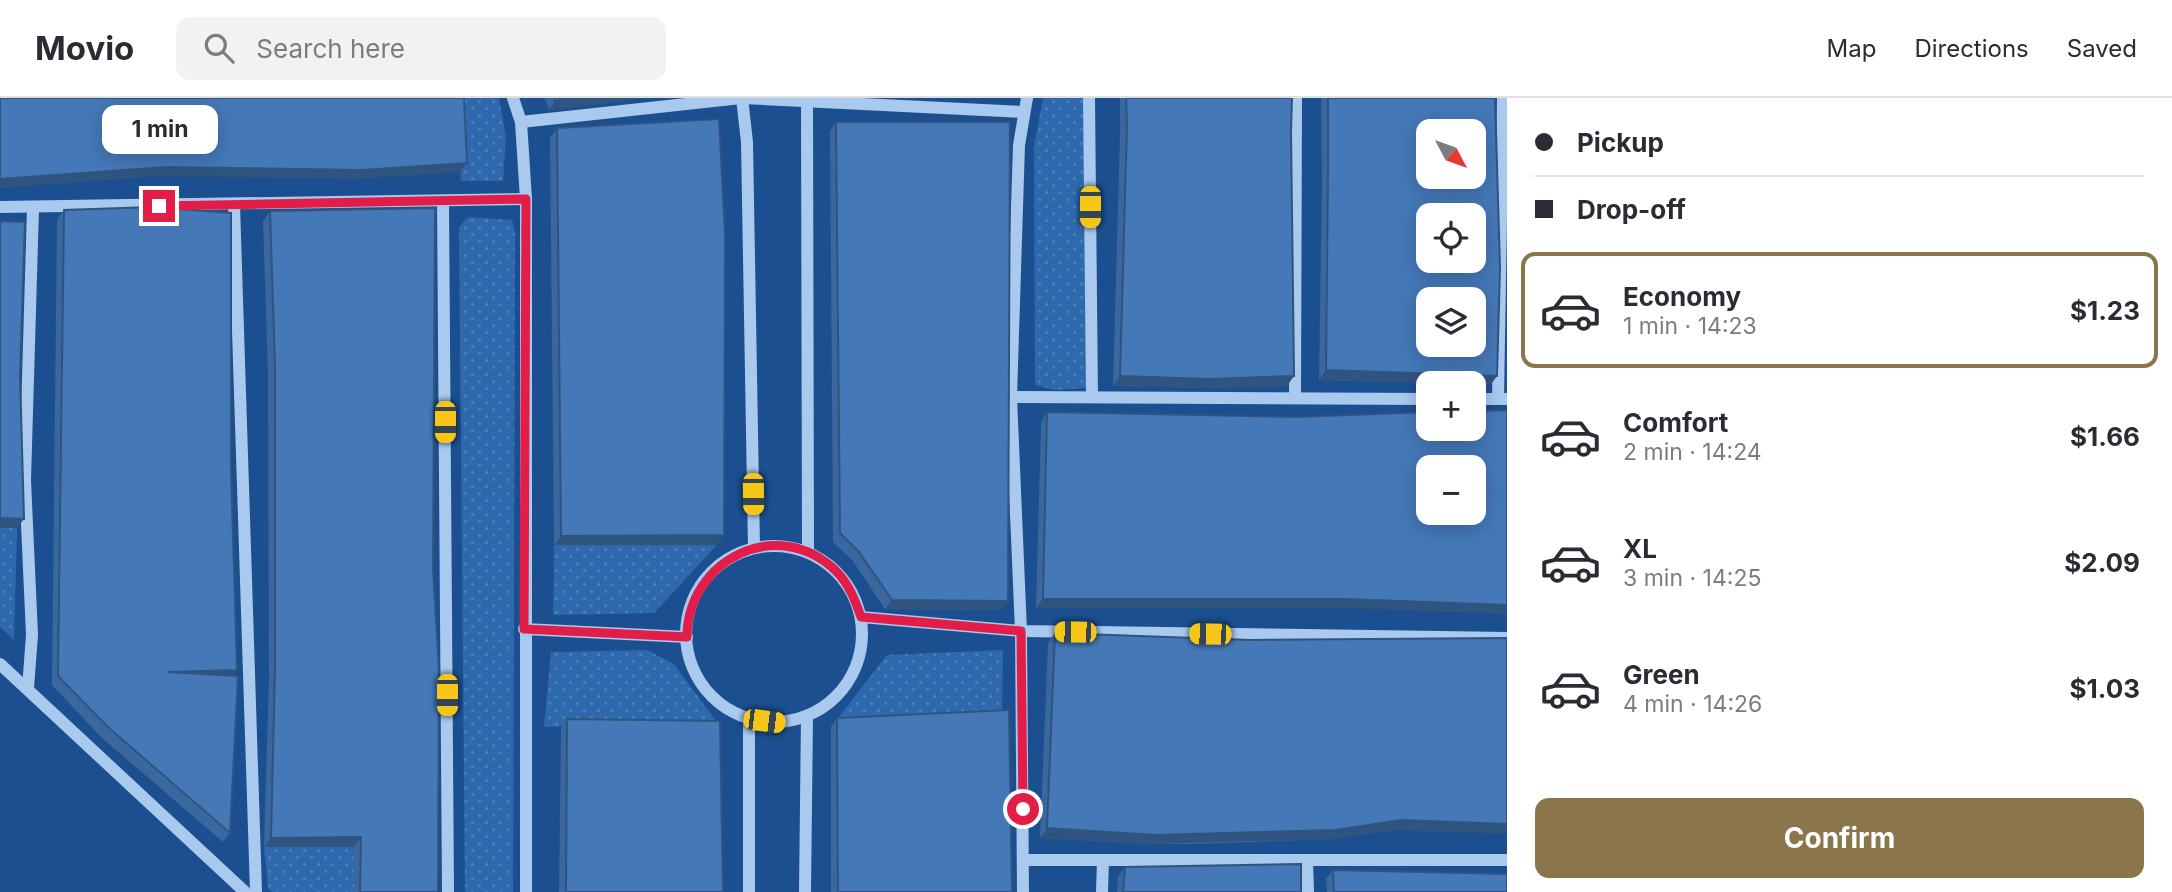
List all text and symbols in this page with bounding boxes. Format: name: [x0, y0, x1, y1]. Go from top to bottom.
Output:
search box: [176, 17, 666, 80]
text: Movio: [35, 28, 134, 68]
icon: search: [200, 29, 238, 67]
text: Search here: [256, 33, 405, 64]
text: Map: [1827, 34, 1876, 63]
text: Directions: [1914, 34, 2029, 63]
text: Saved: [2067, 34, 2137, 63]
callout: 1 min: [101, 105, 217, 154]
text: 1 min: [132, 115, 188, 143]
north arrow: [1416, 119, 1486, 189]
map controls: [1416, 119, 1486, 525]
text: Pickup: [1577, 127, 1664, 158]
car: [1080, 186, 1101, 228]
route end: [143, 190, 175, 222]
text: Drop-off: [1577, 194, 1686, 225]
button: locate: [1416, 203, 1486, 273]
icon: car: [1539, 279, 1602, 342]
text: Economy: [1623, 281, 1741, 312]
button: layers: [1416, 287, 1486, 357]
text: $1.23: [2070, 295, 2140, 326]
text: 1 min · 14:23: [1623, 312, 1757, 340]
button: +: [1416, 371, 1486, 441]
car: [435, 401, 456, 443]
icon: car: [1539, 405, 1602, 468]
text: Comfort: [1623, 407, 1728, 438]
text: $1.66: [2070, 421, 2140, 452]
text: 2 min · 14:24: [1623, 438, 1762, 466]
button: −: [1416, 455, 1486, 525]
car: [743, 473, 764, 515]
icon: car: [1539, 531, 1602, 594]
text: XL: [1623, 533, 1657, 564]
text: $2.09: [2064, 547, 2140, 578]
text: 3 min · 14:25: [1623, 564, 1761, 592]
car: [1054, 621, 1097, 643]
car: [1189, 623, 1232, 645]
icon: car: [1539, 657, 1602, 720]
text: Green: [1623, 659, 1700, 690]
text: $1.03: [2070, 673, 2140, 704]
car: [437, 674, 458, 716]
text: 4 min · 14:26: [1623, 690, 1762, 718]
car: [742, 708, 787, 734]
route start: [1007, 793, 1039, 825]
button: Confirm: [1535, 798, 2144, 878]

